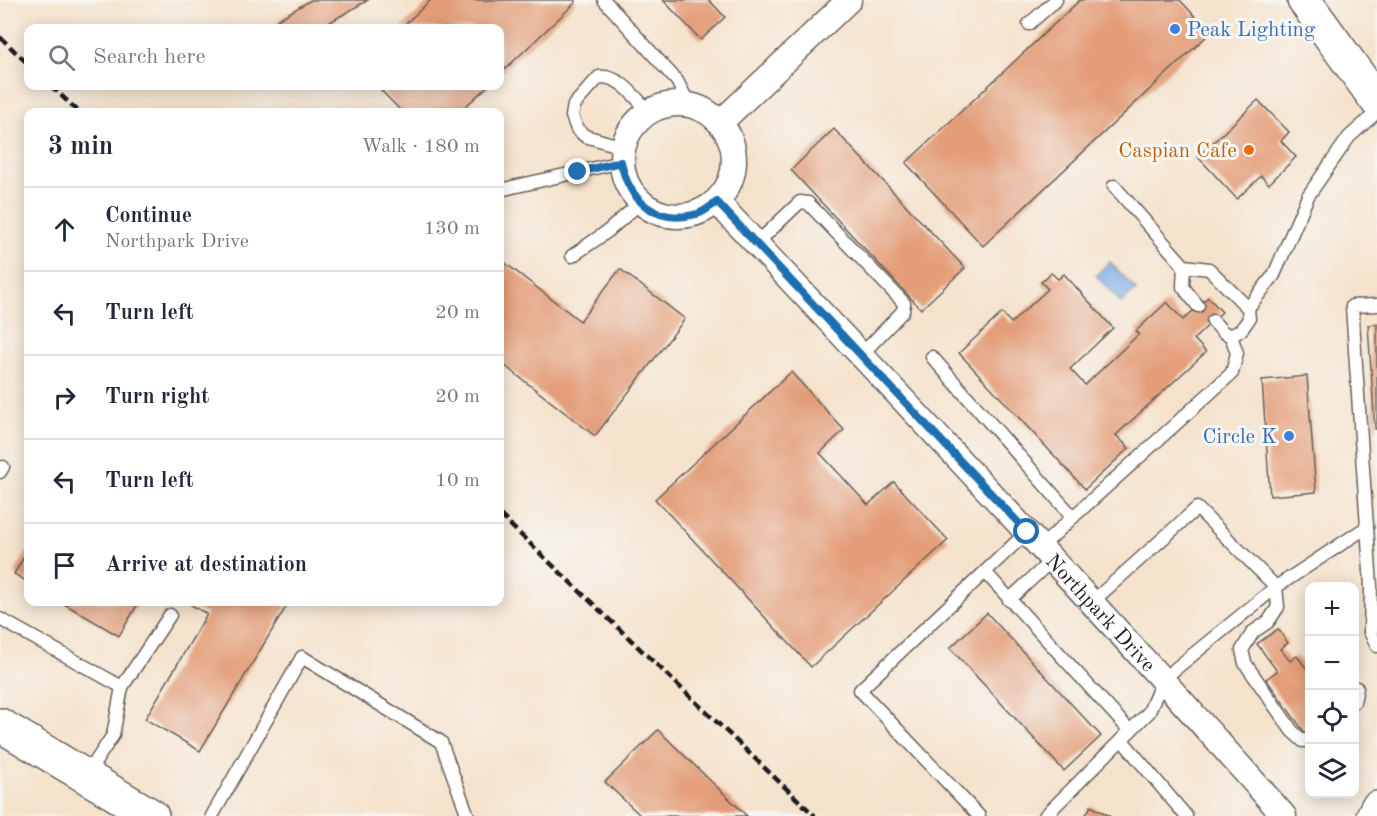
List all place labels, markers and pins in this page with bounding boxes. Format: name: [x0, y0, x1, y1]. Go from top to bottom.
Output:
place label: Peak Lighting: [1187, 20, 1316, 41]
marker: Peak Lighting: [1168, 22, 1182, 36]
place label: Caspian Cafe: [1118, 141, 1237, 162]
marker: Caspian Cafe: [1242, 143, 1256, 157]
place label: Circle K: [1202, 427, 1277, 448]
marker: Circle K: [1282, 429, 1296, 443]

